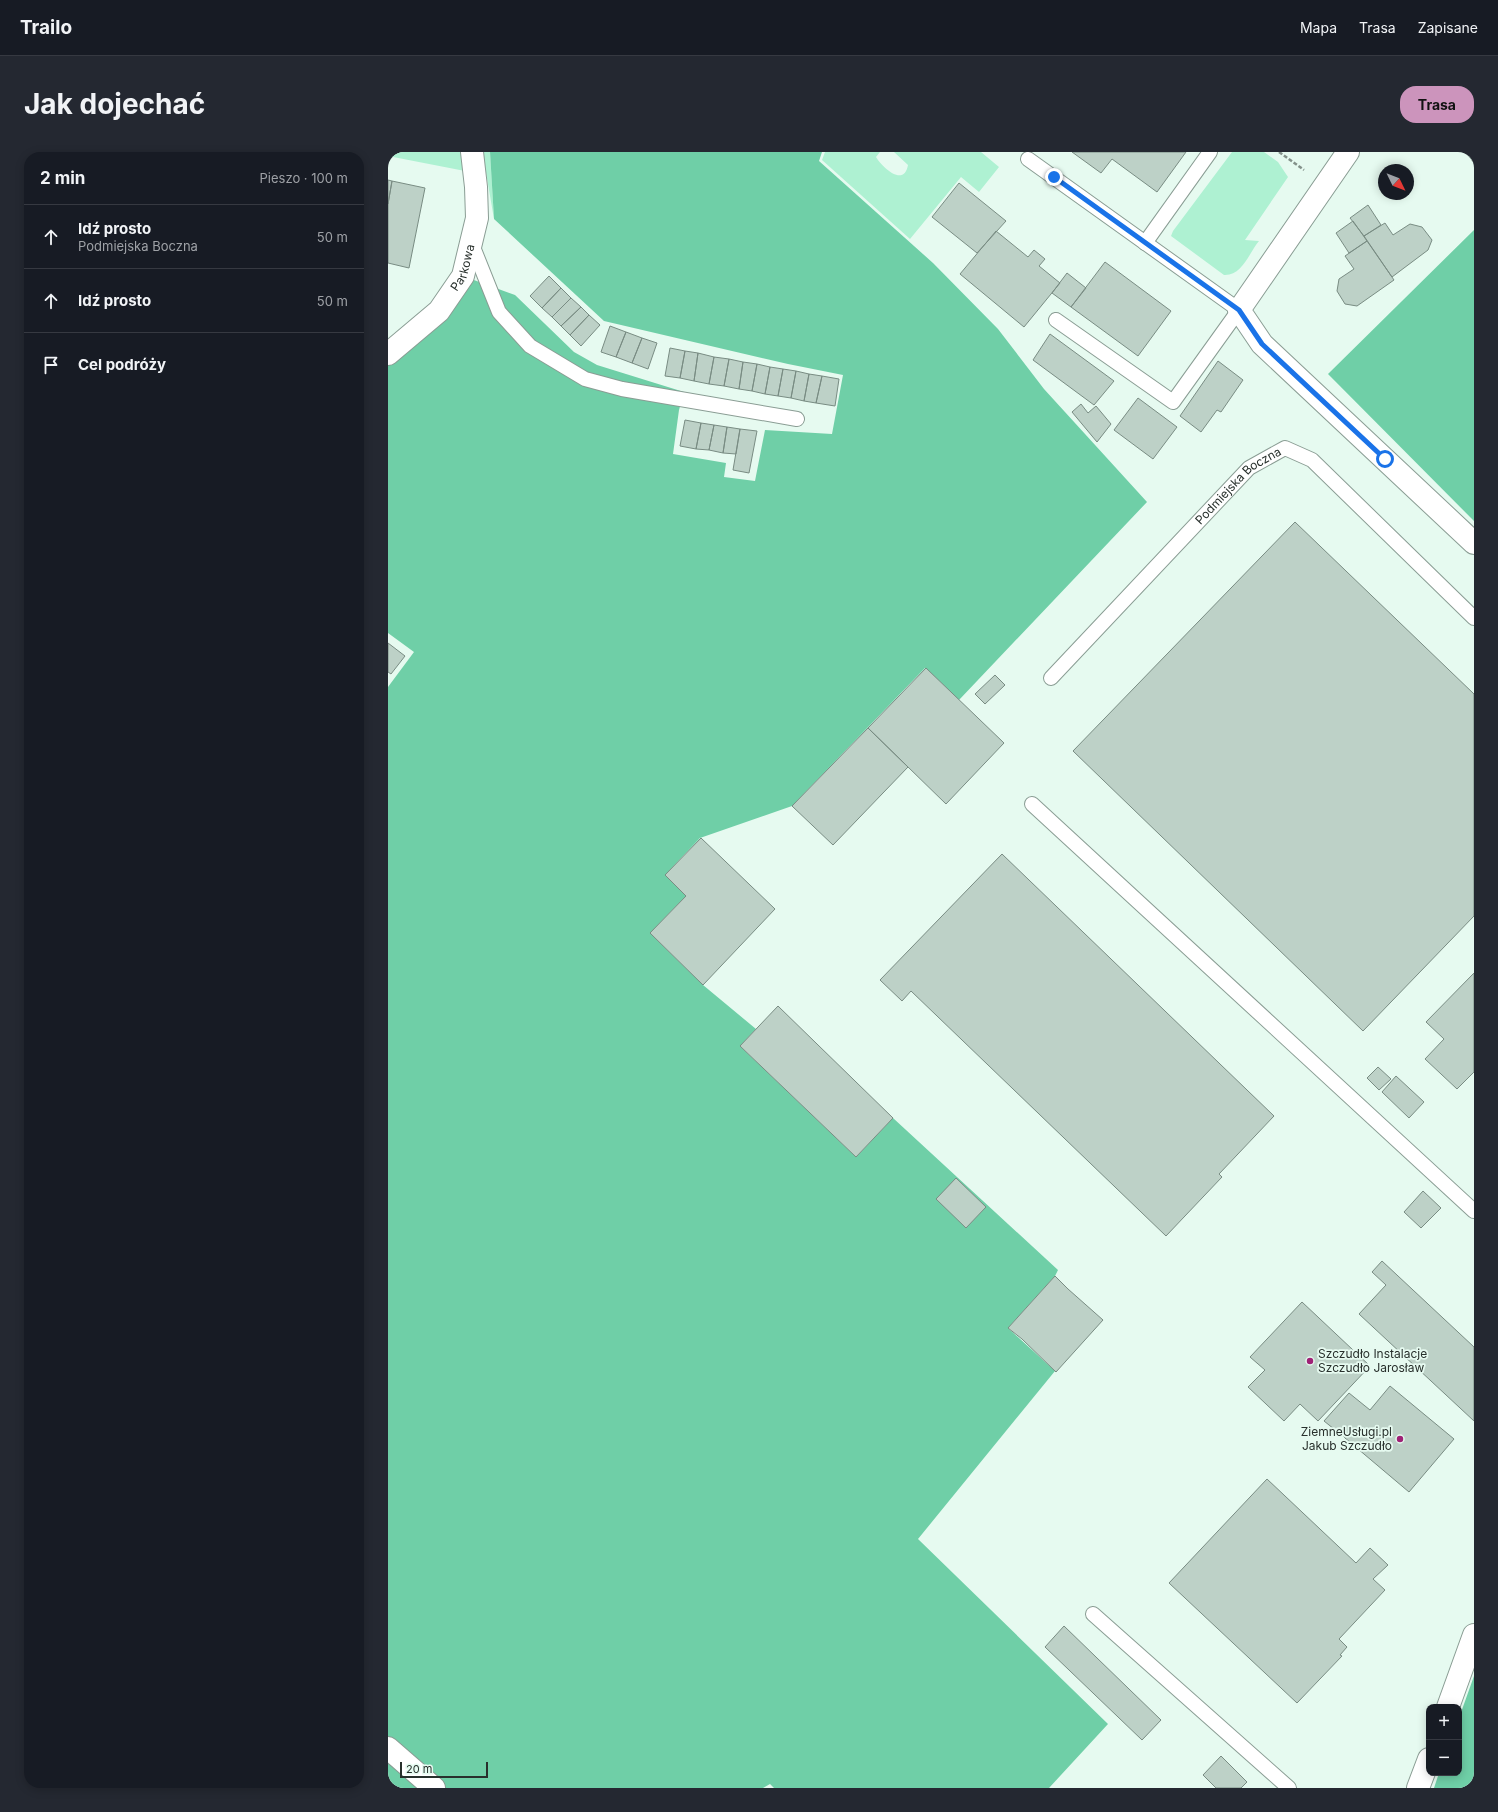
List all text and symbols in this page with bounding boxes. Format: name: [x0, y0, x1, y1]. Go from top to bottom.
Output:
text: Trailo: [20, 16, 72, 39]
text: Mapa: [1300, 19, 1337, 36]
text: Trasa: [1359, 19, 1396, 36]
text: Zapisane: [1418, 19, 1478, 36]
button: Trasa: [1400, 86, 1474, 123]
text: Jak dojechać: [24, 87, 205, 121]
north arrow: [1378, 164, 1414, 200]
text: 2 min: [40, 168, 85, 188]
route end: [1045, 168, 1063, 186]
text: Pieszo · 100 m: [260, 170, 348, 186]
text: Idź prosto: [78, 219, 151, 238]
icon: ahead: [40, 226, 62, 248]
text: 50 m: [317, 229, 348, 245]
text: Podmiejska Boczna: [78, 238, 198, 254]
street label: Parkowa: [447, 243, 477, 294]
icon: ahead: [40, 290, 62, 312]
text: Idź prosto: [78, 291, 151, 310]
text: 50 m: [317, 293, 348, 309]
icon: arrive: [40, 354, 62, 376]
text: Cel podróży: [78, 355, 166, 374]
street label: Podmiejska Boczna: [1192, 444, 1284, 527]
route start: [1376, 450, 1394, 468]
place label: Szczudło Instalacje Szczudło Jarosław: [1318, 1346, 1427, 1375]
marker: Szczudło Instalacje Szczudło Jarosław: [1305, 1356, 1315, 1366]
place label: ZiemneUsługi.pl Jakub Szczudło: [1301, 1424, 1392, 1453]
marker: ZiemneUsługi.pl Jakub Szczudło: [1395, 1434, 1405, 1444]
map controls: [1426, 1704, 1462, 1776]
button: +: [1426, 1704, 1462, 1740]
button: −: [1426, 1740, 1462, 1776]
scale bar: [400, 1760, 488, 1779]
text: 20 m: [406, 1762, 432, 1776]

